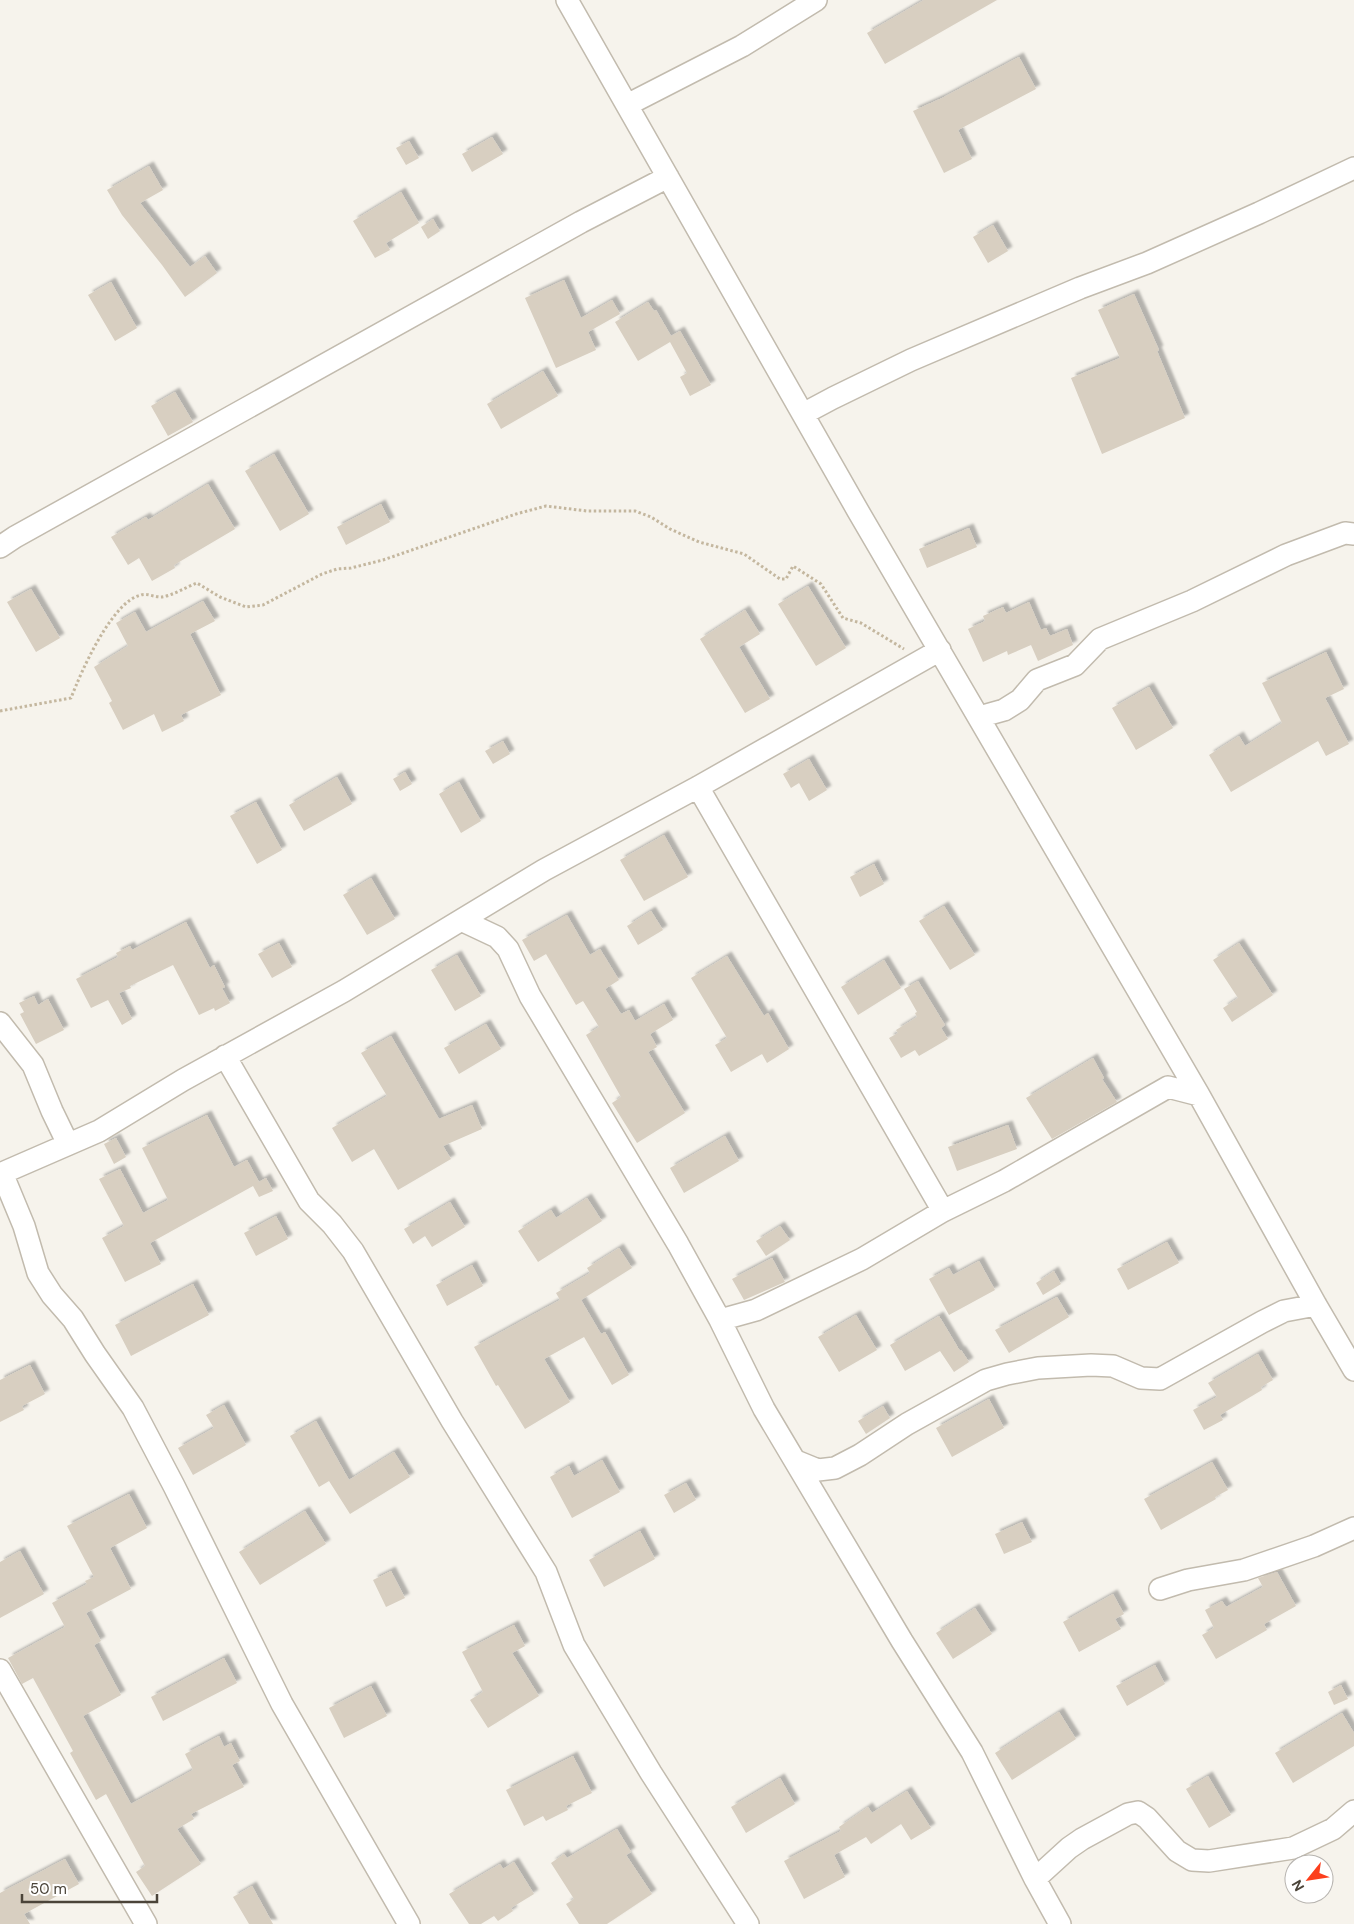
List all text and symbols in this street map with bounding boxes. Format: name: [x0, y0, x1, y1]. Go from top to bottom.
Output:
north arrow: [1284, 1854, 1334, 1904]
scale bar: [22, 1872, 158, 1904]
text: N: [1287, 1877, 1308, 1894]
text: 50 m: [30, 1879, 67, 1899]

